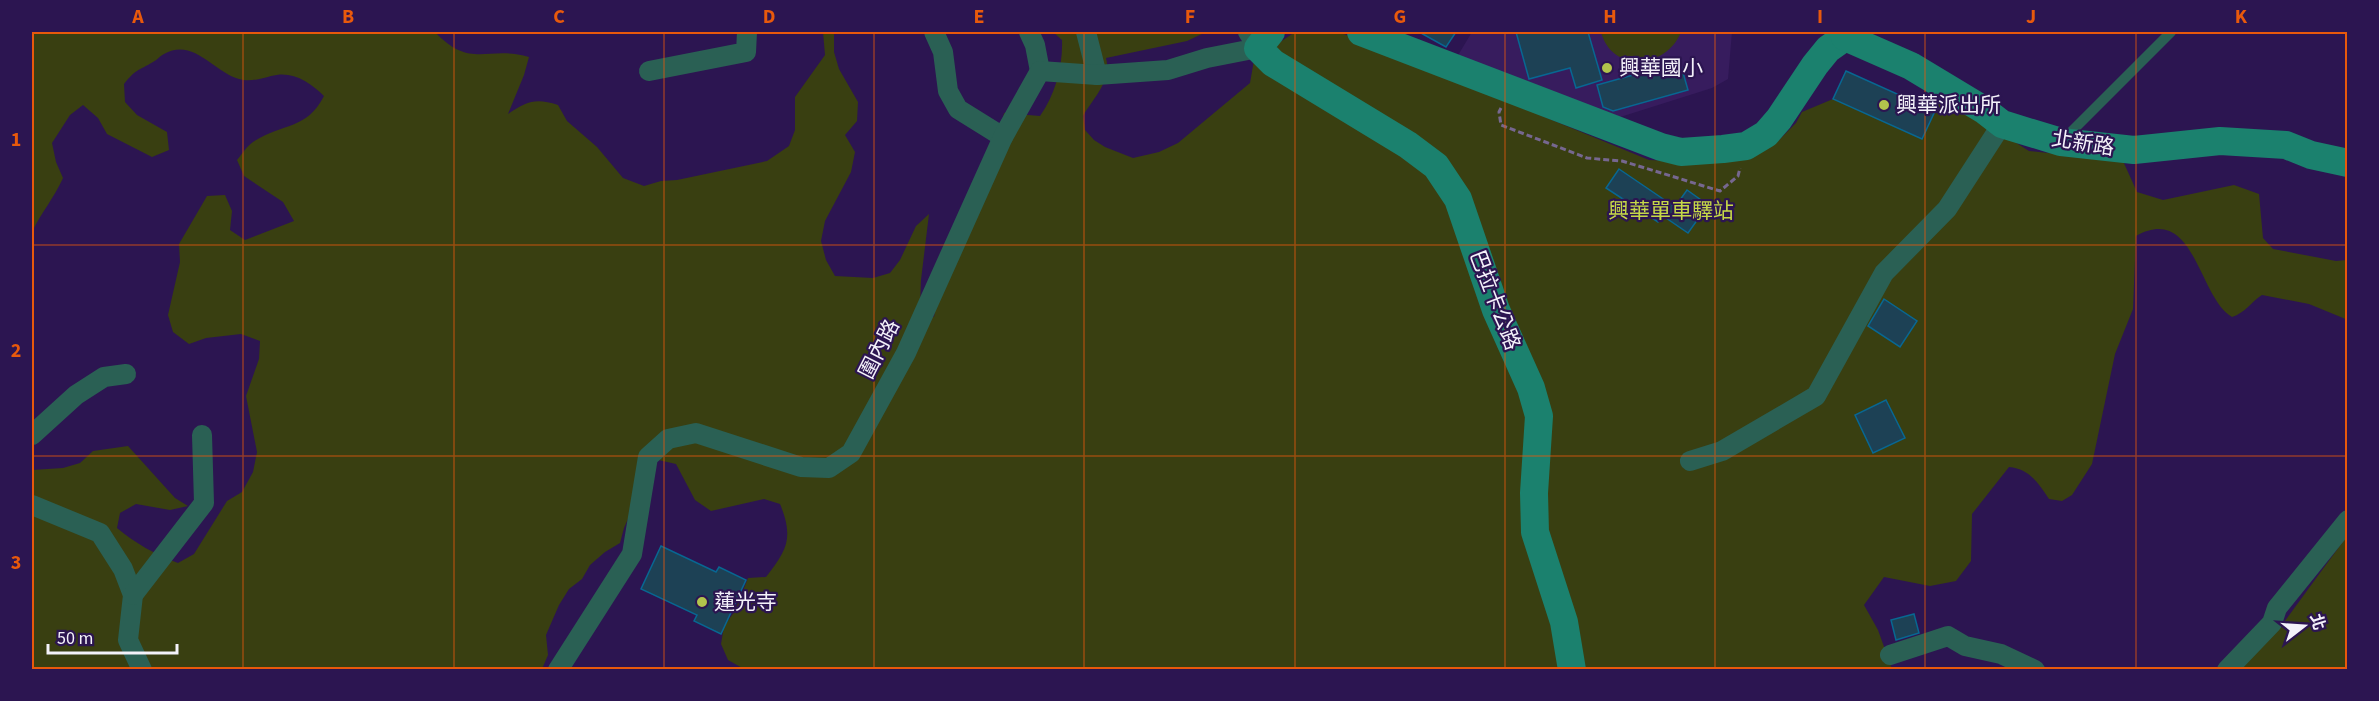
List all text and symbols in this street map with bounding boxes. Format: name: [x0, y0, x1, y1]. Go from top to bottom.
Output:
text: A: [131, 3, 144, 31]
text: B: [342, 3, 354, 31]
text: C: [553, 3, 565, 31]
text: D: [763, 3, 775, 31]
text: E: [974, 3, 984, 31]
text: F: [1185, 3, 1195, 31]
text: G: [1394, 3, 1406, 31]
text: H: [1603, 3, 1617, 31]
text: I: [1817, 3, 1823, 31]
text: J: [2026, 3, 2036, 31]
text: K: [2235, 3, 2248, 31]
place label: 興華國小: [1619, 53, 1703, 83]
marker: 興華國小: [1600, 61, 1614, 75]
place label: 興華派出所: [1896, 90, 2001, 120]
marker: 興華派出所: [1877, 98, 1891, 112]
street label: 北新路: [2050, 123, 2116, 163]
text: 1: [11, 126, 21, 154]
park label: 興華單車驛站: [1608, 196, 1734, 226]
street label: 巴拉卡公路: [1462, 246, 1528, 354]
street label: 圍內路: [851, 314, 907, 384]
text: 2: [11, 337, 21, 365]
text: 3: [11, 549, 21, 577]
place label: 蓮光寺: [714, 587, 777, 617]
marker: 蓮光寺: [695, 595, 709, 609]
north arrow: [2274, 596, 2334, 656]
text: 北: [2305, 611, 2330, 633]
scale bar: [48, 617, 177, 655]
text: 50 m: [57, 626, 93, 651]

